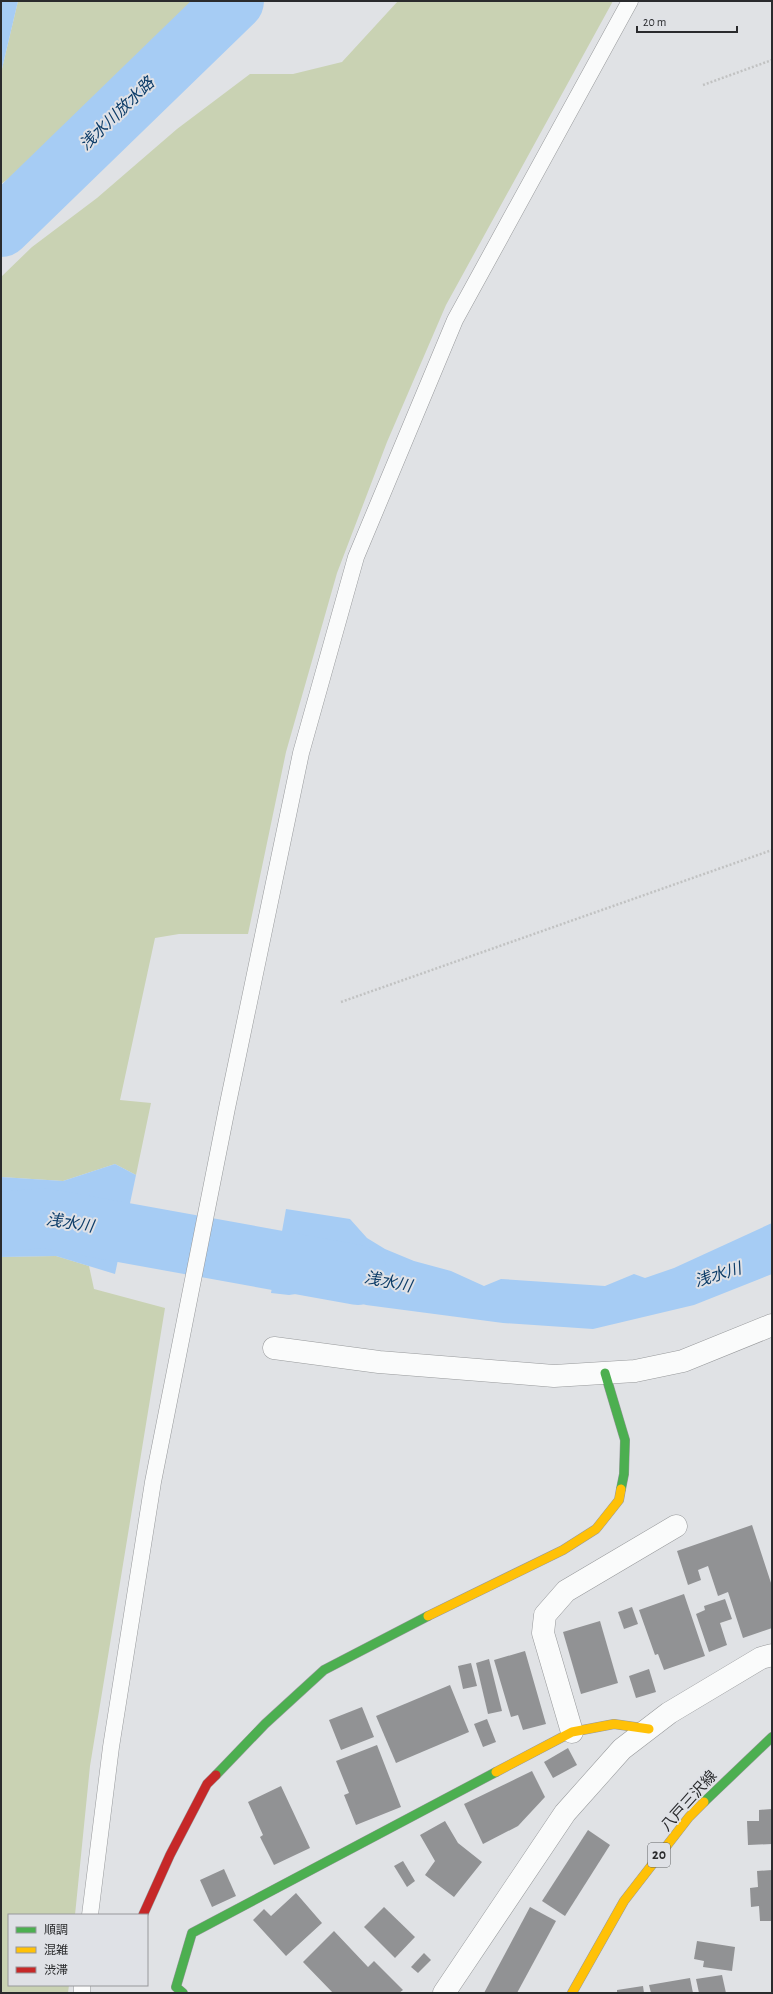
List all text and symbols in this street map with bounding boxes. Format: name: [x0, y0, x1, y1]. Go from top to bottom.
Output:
scale bar: [637, 8, 737, 34]
text: 20 m: [643, 16, 666, 28]
water label: 浅水川放水路: [76, 73, 159, 153]
water label: 浅水川: [45, 1210, 97, 1235]
water label: 浅水川: [692, 1259, 745, 1290]
water label: 浅水川: [363, 1269, 415, 1295]
street label: 八戸三沢線: [658, 1767, 720, 1834]
road number: 20: [648, 1843, 670, 1867]
legend: [8, 1914, 148, 1986]
text: 順調: [44, 1924, 68, 1936]
text: 混雑: [44, 1943, 68, 1956]
text: 渋滞: [44, 1964, 68, 1976]

